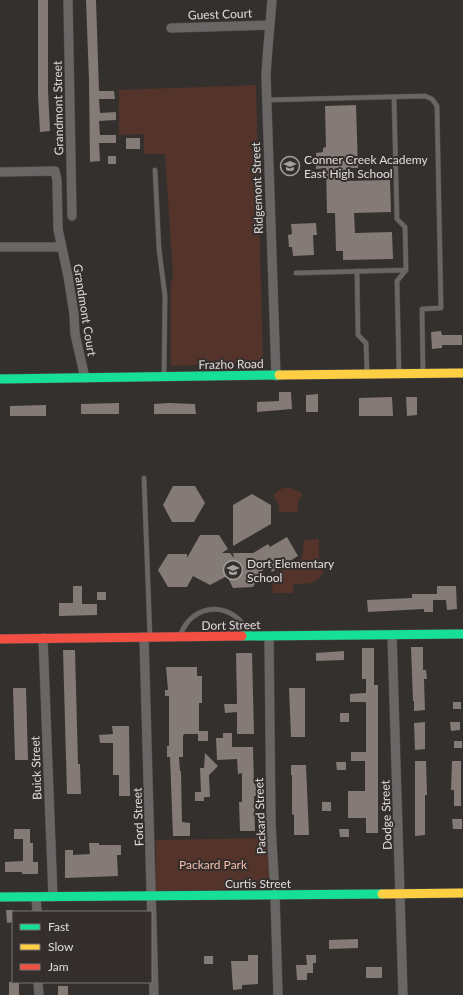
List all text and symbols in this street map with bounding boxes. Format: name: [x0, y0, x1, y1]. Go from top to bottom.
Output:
street label: Guest Court: [188, 5, 253, 23]
street label: Grandmont Street: [50, 60, 66, 155]
street label: Ridgemont Street: [248, 141, 266, 234]
place label: Conner Creek Academy East High School: [304, 152, 429, 181]
school or university icon: Conner Creek Academy East High School: [279, 155, 301, 177]
street label: Grandmont Court: [70, 263, 100, 358]
street label: Frazho Road: [198, 356, 264, 372]
place label: Dort Elementary School: [247, 556, 335, 585]
school or university icon: Dort Elementary School: [222, 559, 244, 581]
street label: Dort Street: [201, 617, 261, 633]
street label: Buick Street: [27, 735, 45, 800]
street label: Packard Street: [251, 777, 269, 854]
street label: Dodge Street: [377, 779, 395, 850]
street label: Ford Street: [129, 787, 147, 847]
park label: Packard Park: [179, 857, 248, 872]
street label: Curtis Street: [225, 876, 292, 891]
legend: [12, 911, 152, 983]
text: Fast: [48, 919, 70, 934]
text: Slow: [48, 939, 74, 954]
text: Jam: [48, 959, 69, 974]

